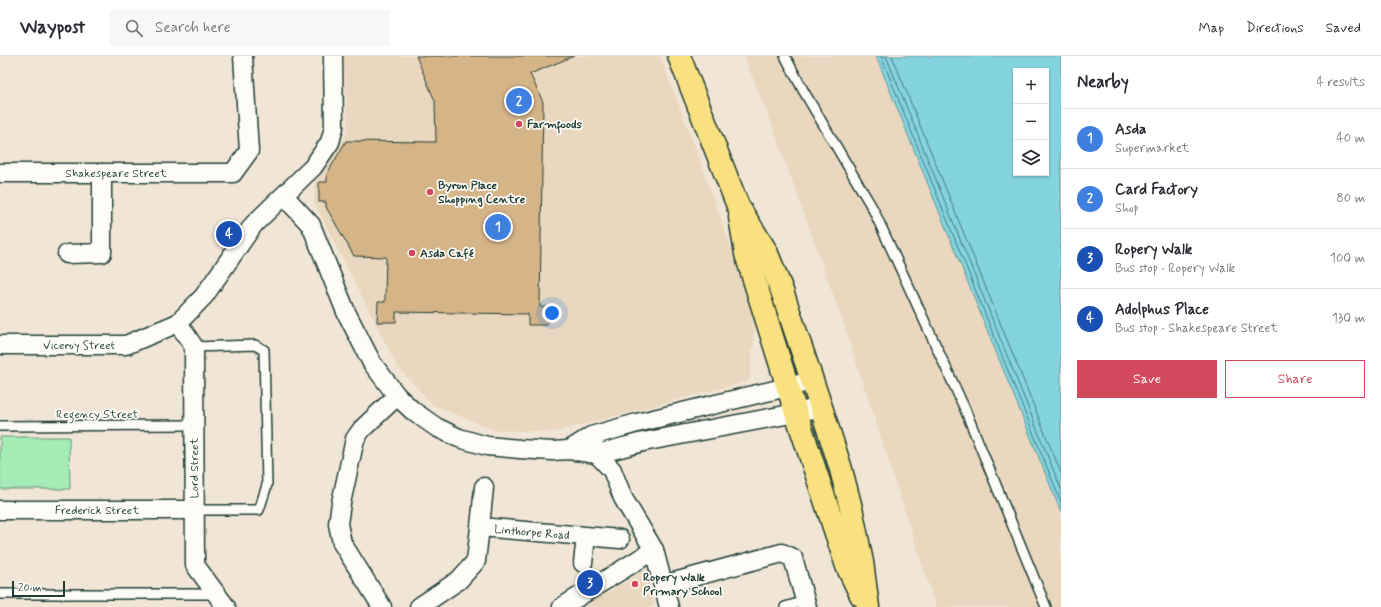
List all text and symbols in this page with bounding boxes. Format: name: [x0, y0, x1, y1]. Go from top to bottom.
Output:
search box: [109, 10, 389, 46]
text: Waypost: [20, 15, 85, 40]
icon: search: [123, 17, 145, 39]
text: Search here: [155, 18, 231, 38]
text: Map: [1198, 19, 1224, 37]
text: Directions: [1246, 19, 1304, 37]
text: Saved: [1326, 19, 1361, 37]
map controls: [1013, 68, 1049, 176]
button: +: [1013, 68, 1049, 104]
text: Nearby: [1077, 71, 1129, 93]
text: 4 results: [1316, 74, 1365, 91]
pin: 2: [506, 86, 532, 116]
button: −: [1013, 104, 1049, 140]
place label: Farmfoods: [527, 117, 583, 134]
marker: Farmfoods: [514, 119, 524, 129]
text: Asda: [1115, 120, 1146, 140]
text: 1: [1087, 130, 1093, 147]
text: 40 m: [1336, 130, 1365, 147]
button: layers: [1013, 140, 1049, 176]
text: Supermarket: [1115, 140, 1189, 157]
street label: Shakespeare Street: [65, 166, 167, 182]
place label: Byron Place Shopping Centre: [438, 178, 526, 208]
text: Card Factory: [1115, 180, 1198, 200]
marker: Byron Place Shopping Centre: [425, 187, 435, 197]
text: 2: [1087, 190, 1093, 207]
text: 80 m: [1336, 190, 1365, 207]
text: Shop: [1115, 200, 1139, 217]
pin: 1: [485, 212, 511, 242]
pin: 4: [216, 219, 242, 249]
text: Ropery Walk: [1115, 240, 1192, 260]
place label: Asda Café: [420, 246, 474, 262]
marker: Asda Café: [407, 248, 417, 258]
text: 3: [1087, 250, 1093, 267]
text: 100 m: [1330, 250, 1365, 267]
text: Bus stop · Ropery Walk: [1115, 260, 1235, 277]
text: Adolphus Place: [1115, 300, 1209, 320]
your location: [542, 303, 562, 323]
text: 4: [1086, 310, 1094, 327]
text: 130 m: [1332, 310, 1365, 327]
text: Bus stop · Shakespeare Street: [1115, 320, 1278, 337]
street label: Viceroy Street: [43, 338, 116, 354]
button: Save: [1077, 360, 1217, 398]
button: Share: [1225, 360, 1365, 398]
street label: Regency Street: [56, 407, 138, 424]
street label: Lord Street: [187, 437, 203, 499]
street label: Frederick Street: [55, 503, 139, 519]
street label: Linthorpe Road: [494, 522, 570, 544]
pin: 3: [577, 568, 603, 598]
place label: Ropery Walk Primary School: [643, 570, 722, 600]
scale bar: [12, 579, 65, 598]
marker: Ropery Walk Primary School: [630, 579, 640, 589]
text: 20 m: [18, 581, 41, 595]

